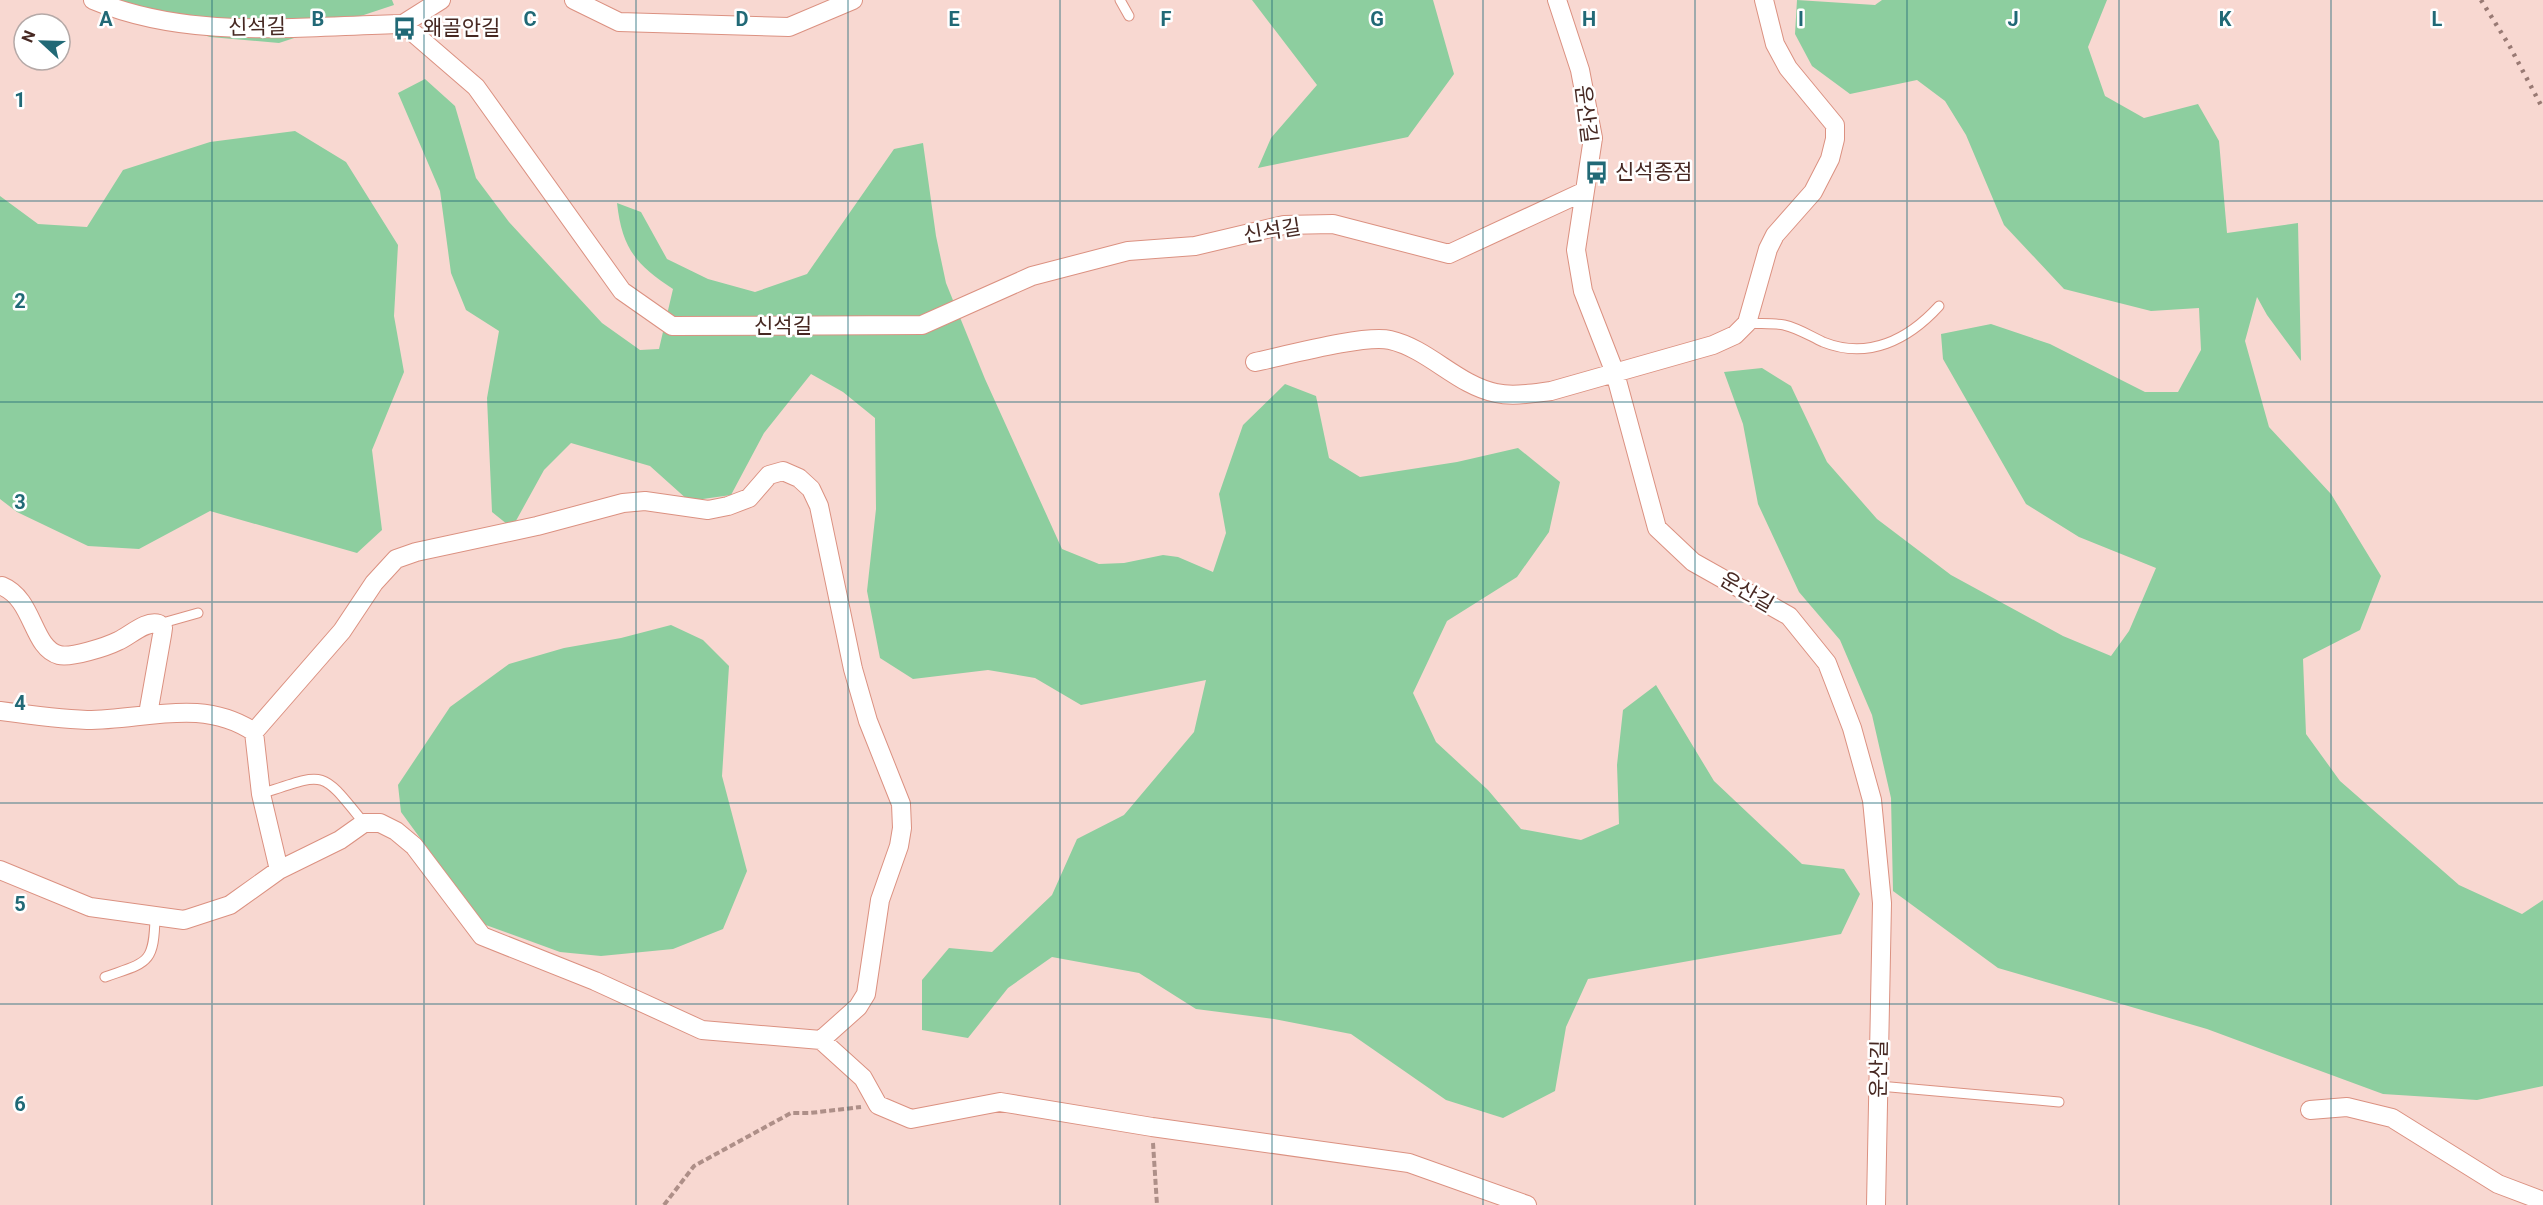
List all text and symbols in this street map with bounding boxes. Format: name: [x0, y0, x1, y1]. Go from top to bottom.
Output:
text: A: [99, 7, 113, 31]
text: B: [312, 7, 324, 31]
text: C: [523, 7, 537, 31]
text: D: [736, 7, 749, 31]
text: E: [948, 7, 960, 31]
text: F: [1161, 7, 1172, 31]
text: G: [1370, 7, 1384, 31]
text: H: [1582, 7, 1596, 31]
text: I: [1798, 7, 1804, 31]
text: J: [2007, 7, 2019, 31]
text: K: [2219, 7, 2232, 31]
text: L: [2432, 7, 2443, 31]
north arrow: [12, 12, 72, 72]
street label: 신석길: [228, 14, 286, 40]
bus stop icon: 왜골안길: [392, 15, 418, 41]
place label: 왜골안길: [423, 16, 500, 40]
text: N: [18, 28, 39, 45]
street label: 운산길: [1571, 84, 1601, 144]
text: 1: [14, 88, 26, 112]
bus stop icon: 신석종점: [1584, 159, 1610, 185]
place label: 신석종점: [1615, 160, 1692, 184]
street label: 신석길: [1241, 215, 1303, 247]
text: 2: [14, 289, 26, 313]
street label: 신석길: [754, 314, 812, 338]
text: 3: [14, 490, 26, 514]
street label: 운산길: [1716, 567, 1778, 617]
text: 4: [14, 691, 26, 715]
text: 5: [14, 892, 26, 916]
street label: 운산길: [1866, 1040, 1892, 1098]
text: 6: [14, 1092, 26, 1116]

